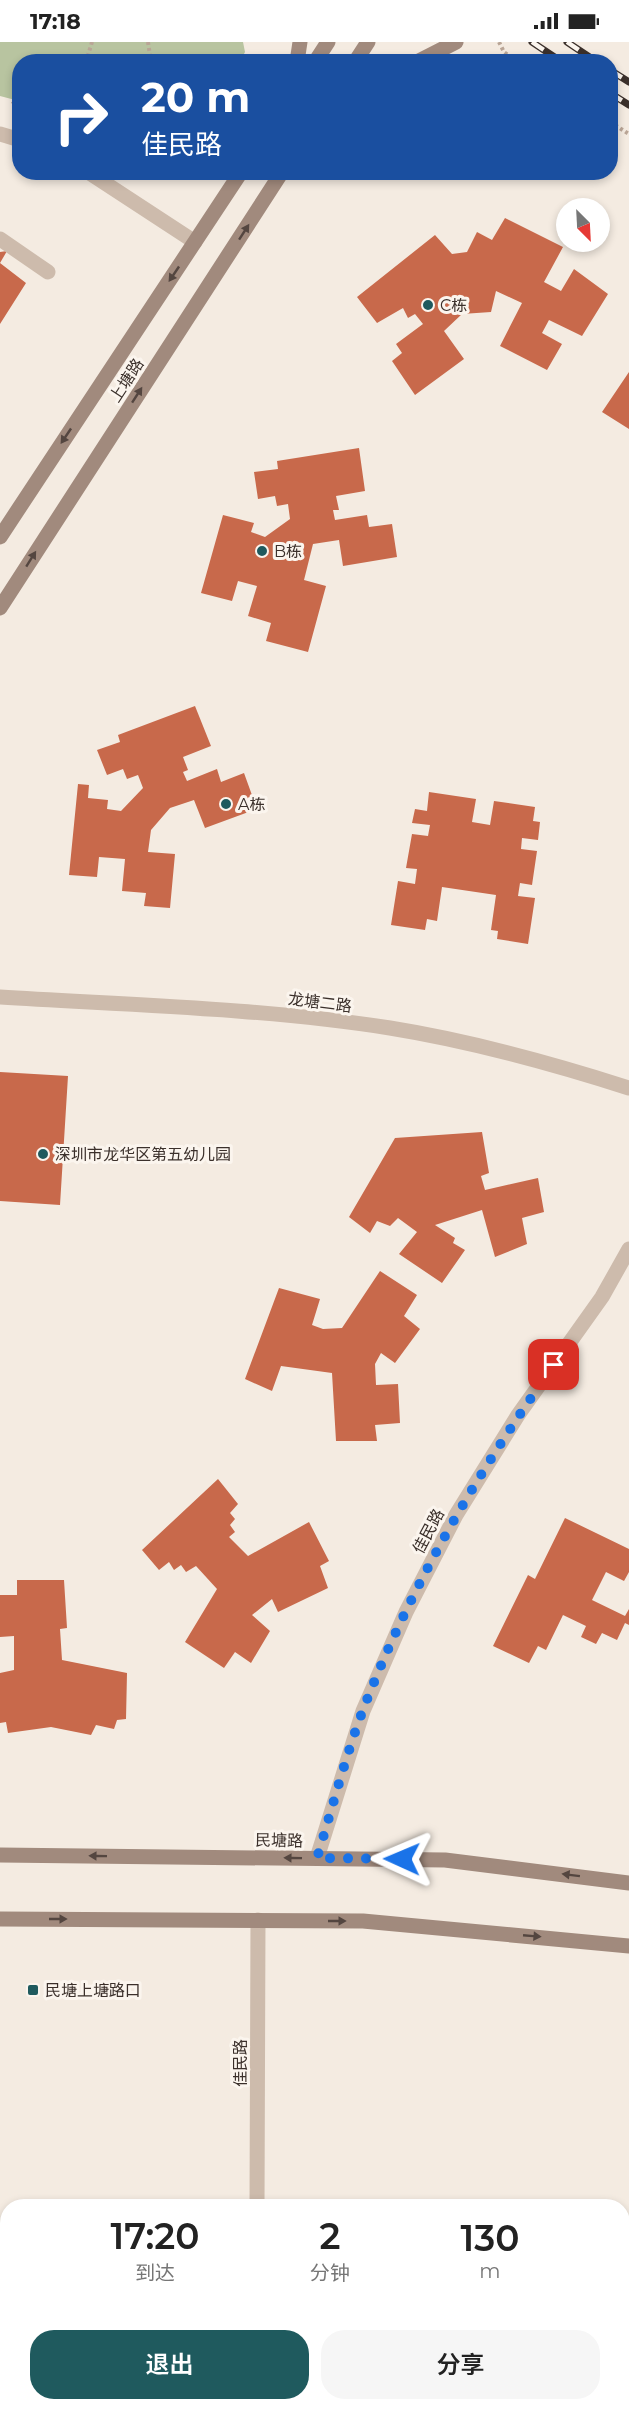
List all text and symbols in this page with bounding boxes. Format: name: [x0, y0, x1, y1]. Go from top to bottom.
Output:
text: 17:18: [30, 8, 81, 35]
text: 20 m: [141, 71, 250, 123]
icon: right: [42, 78, 120, 156]
text: 佳民路: [141, 128, 222, 161]
north arrow: [556, 198, 610, 252]
map controls: [556, 198, 610, 252]
one-way arrow: [238, 224, 249, 240]
one-way arrow: [168, 265, 179, 282]
place label: C栋: [440, 296, 467, 315]
marker: C栋: [421, 298, 435, 312]
street label: 上塘路: [105, 355, 147, 406]
one-way arrow: [132, 387, 143, 403]
one-way arrow: [60, 428, 71, 444]
place label: B栋: [274, 542, 302, 561]
marker: B栋: [255, 544, 269, 558]
one-way arrow: [26, 551, 37, 567]
place label: A栋: [238, 795, 265, 814]
marker: A栋: [219, 797, 233, 811]
street label: 龙塘二路: [287, 989, 353, 1016]
place label: 深圳市龙华区第五幼儿园: [55, 1145, 231, 1164]
marker: 深圳市龙华区第五幼儿园: [36, 1147, 50, 1161]
pin: [528, 1339, 579, 1390]
icon: arrive: [537, 1348, 570, 1381]
street label: 佳民路: [409, 1506, 448, 1557]
position arrow: [370, 1827, 434, 1891]
street label: 民塘路: [255, 1831, 303, 1850]
one-way arrow: [88, 1851, 107, 1861]
one-way arrow: [283, 1853, 302, 1863]
one-way arrow: [561, 1871, 580, 1880]
one-way arrow: [49, 1914, 68, 1924]
one-way arrow: [328, 1916, 347, 1926]
one-way arrow: [522, 1931, 541, 1941]
place label: 民塘上塘路口: [45, 1981, 141, 2000]
marker: 民塘上塘路口: [26, 1983, 40, 1997]
street label: 佳民路: [231, 2039, 250, 2087]
text: 17:20: [111, 2214, 199, 2258]
text: 2: [319, 2214, 340, 2258]
text: 130: [461, 2216, 519, 2260]
text: m: [479, 2259, 501, 2283]
text: 到达: [135, 2261, 175, 2285]
text: 分钟: [310, 2261, 350, 2285]
button: 退出: [30, 2330, 309, 2399]
button: 分享: [321, 2330, 600, 2399]

